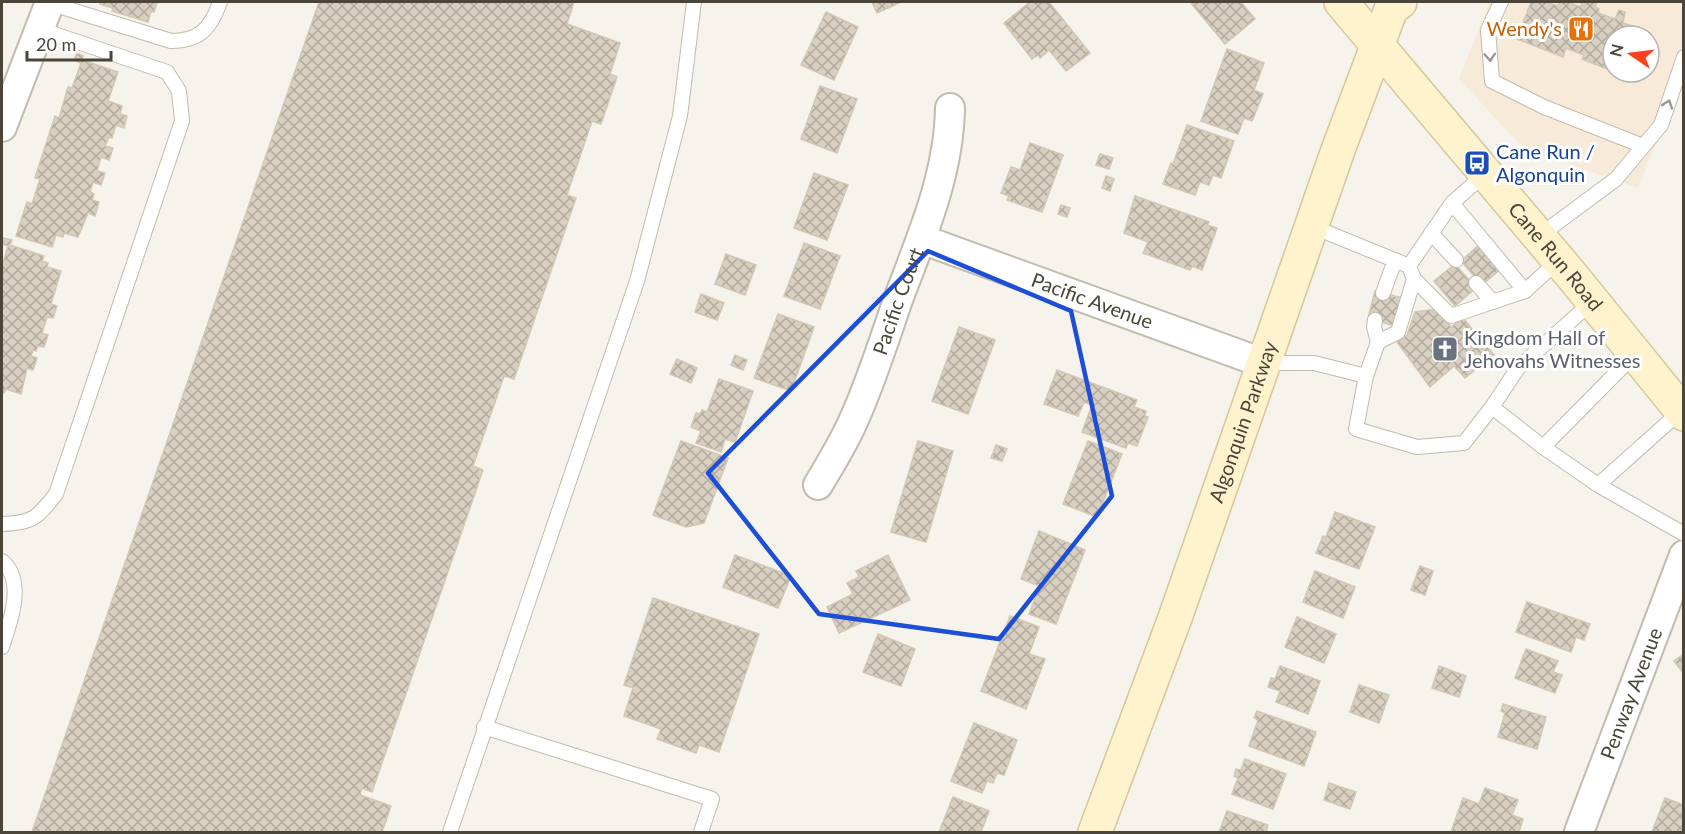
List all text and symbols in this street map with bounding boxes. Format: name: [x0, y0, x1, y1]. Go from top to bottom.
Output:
restaurant icon: Wendy's: [1566, 14, 1596, 44]
place label: Wendy's: [1487, 16, 1562, 40]
scale bar: [27, 24, 111, 62]
north arrow: [1601, 24, 1661, 84]
text: 20 m: [36, 33, 76, 55]
text: N: [1605, 42, 1627, 59]
one-way arrow: [1483, 52, 1496, 61]
one-way arrow: [1660, 99, 1673, 110]
place label: Cane Run / Algonquin: [1496, 139, 1595, 186]
bus stop icon: Cane Run / Algonquin: [1462, 148, 1492, 178]
street label: Cane Run Road: [1504, 197, 1608, 315]
street label: Pacific Court: [867, 244, 928, 358]
street label: Pacific Avenue: [1028, 267, 1157, 333]
place label: Kingdom Hall of Jehovahs Witnesses: [1464, 325, 1640, 372]
church icon: Kingdom Hall of Jehovahs Witnesses: [1430, 334, 1460, 364]
street label: Algonquin Parkway: [1203, 337, 1282, 506]
street label: Penway Avenue: [1595, 624, 1666, 762]

